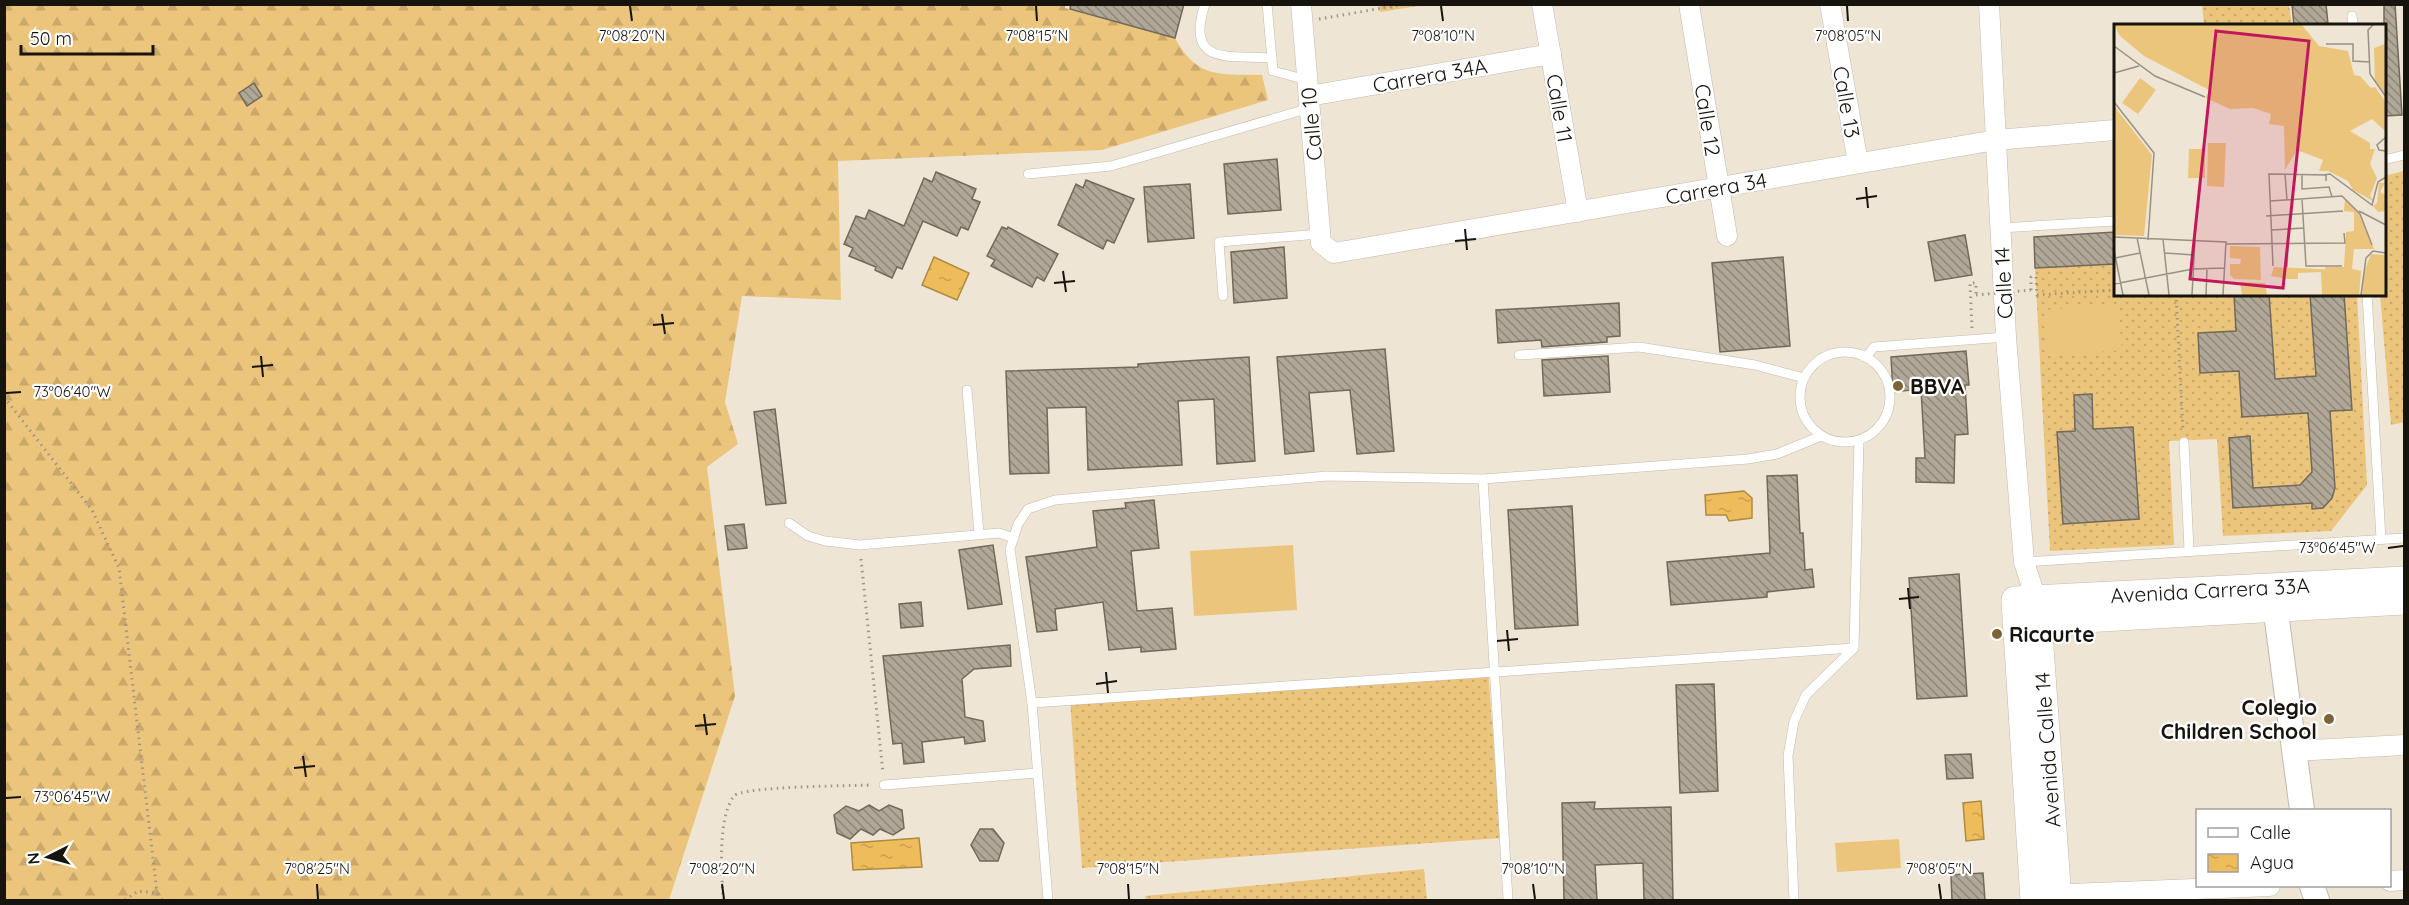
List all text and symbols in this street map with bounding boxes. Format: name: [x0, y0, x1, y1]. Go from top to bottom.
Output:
scale bar: [21, 18, 153, 56]
inset map: [2114, 24, 2385, 296]
text: 7°08'20"N: [599, 26, 665, 45]
text: 7°08'15"N: [1006, 26, 1069, 45]
text: 7°08'10"N: [1411, 26, 1475, 45]
text: 7°08'05"N: [1815, 26, 1881, 45]
text: 50 m: [30, 27, 72, 50]
street label: Carrera 34A: [1371, 52, 1489, 98]
street label: Calle 13: [1828, 64, 1866, 140]
street label: Calle 11: [1541, 72, 1579, 144]
street label: Calle 12: [1689, 82, 1727, 158]
street label: Calle 10: [1295, 86, 1327, 162]
street label: Carrera 34: [1663, 166, 1769, 210]
street label: Calle 14: [1988, 246, 2018, 320]
place label: BBVA: [1910, 373, 1965, 399]
marker: BBVA: [1891, 379, 1905, 393]
text: 73°06'40"W: [33, 382, 111, 401]
text: 73°06'45"W: [2299, 538, 2376, 557]
street label: Avenida Carrera 33A: [2110, 572, 2310, 608]
place label: Ricaurte: [2009, 621, 2095, 647]
marker: Ricaurte: [1990, 627, 2004, 641]
street label: Avenida Calle 14: [2029, 671, 2065, 829]
place label: Colegio Children School: [2161, 694, 2317, 744]
marker: Colegio Children School: [2322, 712, 2336, 726]
text: 73°06'45"W: [34, 787, 111, 806]
legend: [2196, 809, 2391, 887]
text: Calle: [2250, 821, 2291, 844]
north arrow: [18, 827, 78, 887]
text: Agua: [2250, 851, 2294, 874]
text: N: [23, 852, 44, 865]
text: 7°08'25"N: [284, 859, 350, 878]
text: 7°08'20"N: [689, 859, 755, 878]
text: 7°08'15"N: [1097, 859, 1160, 878]
text: 7°08'10"N: [1501, 859, 1565, 878]
text: 7°08'05"N: [1906, 859, 1972, 878]

